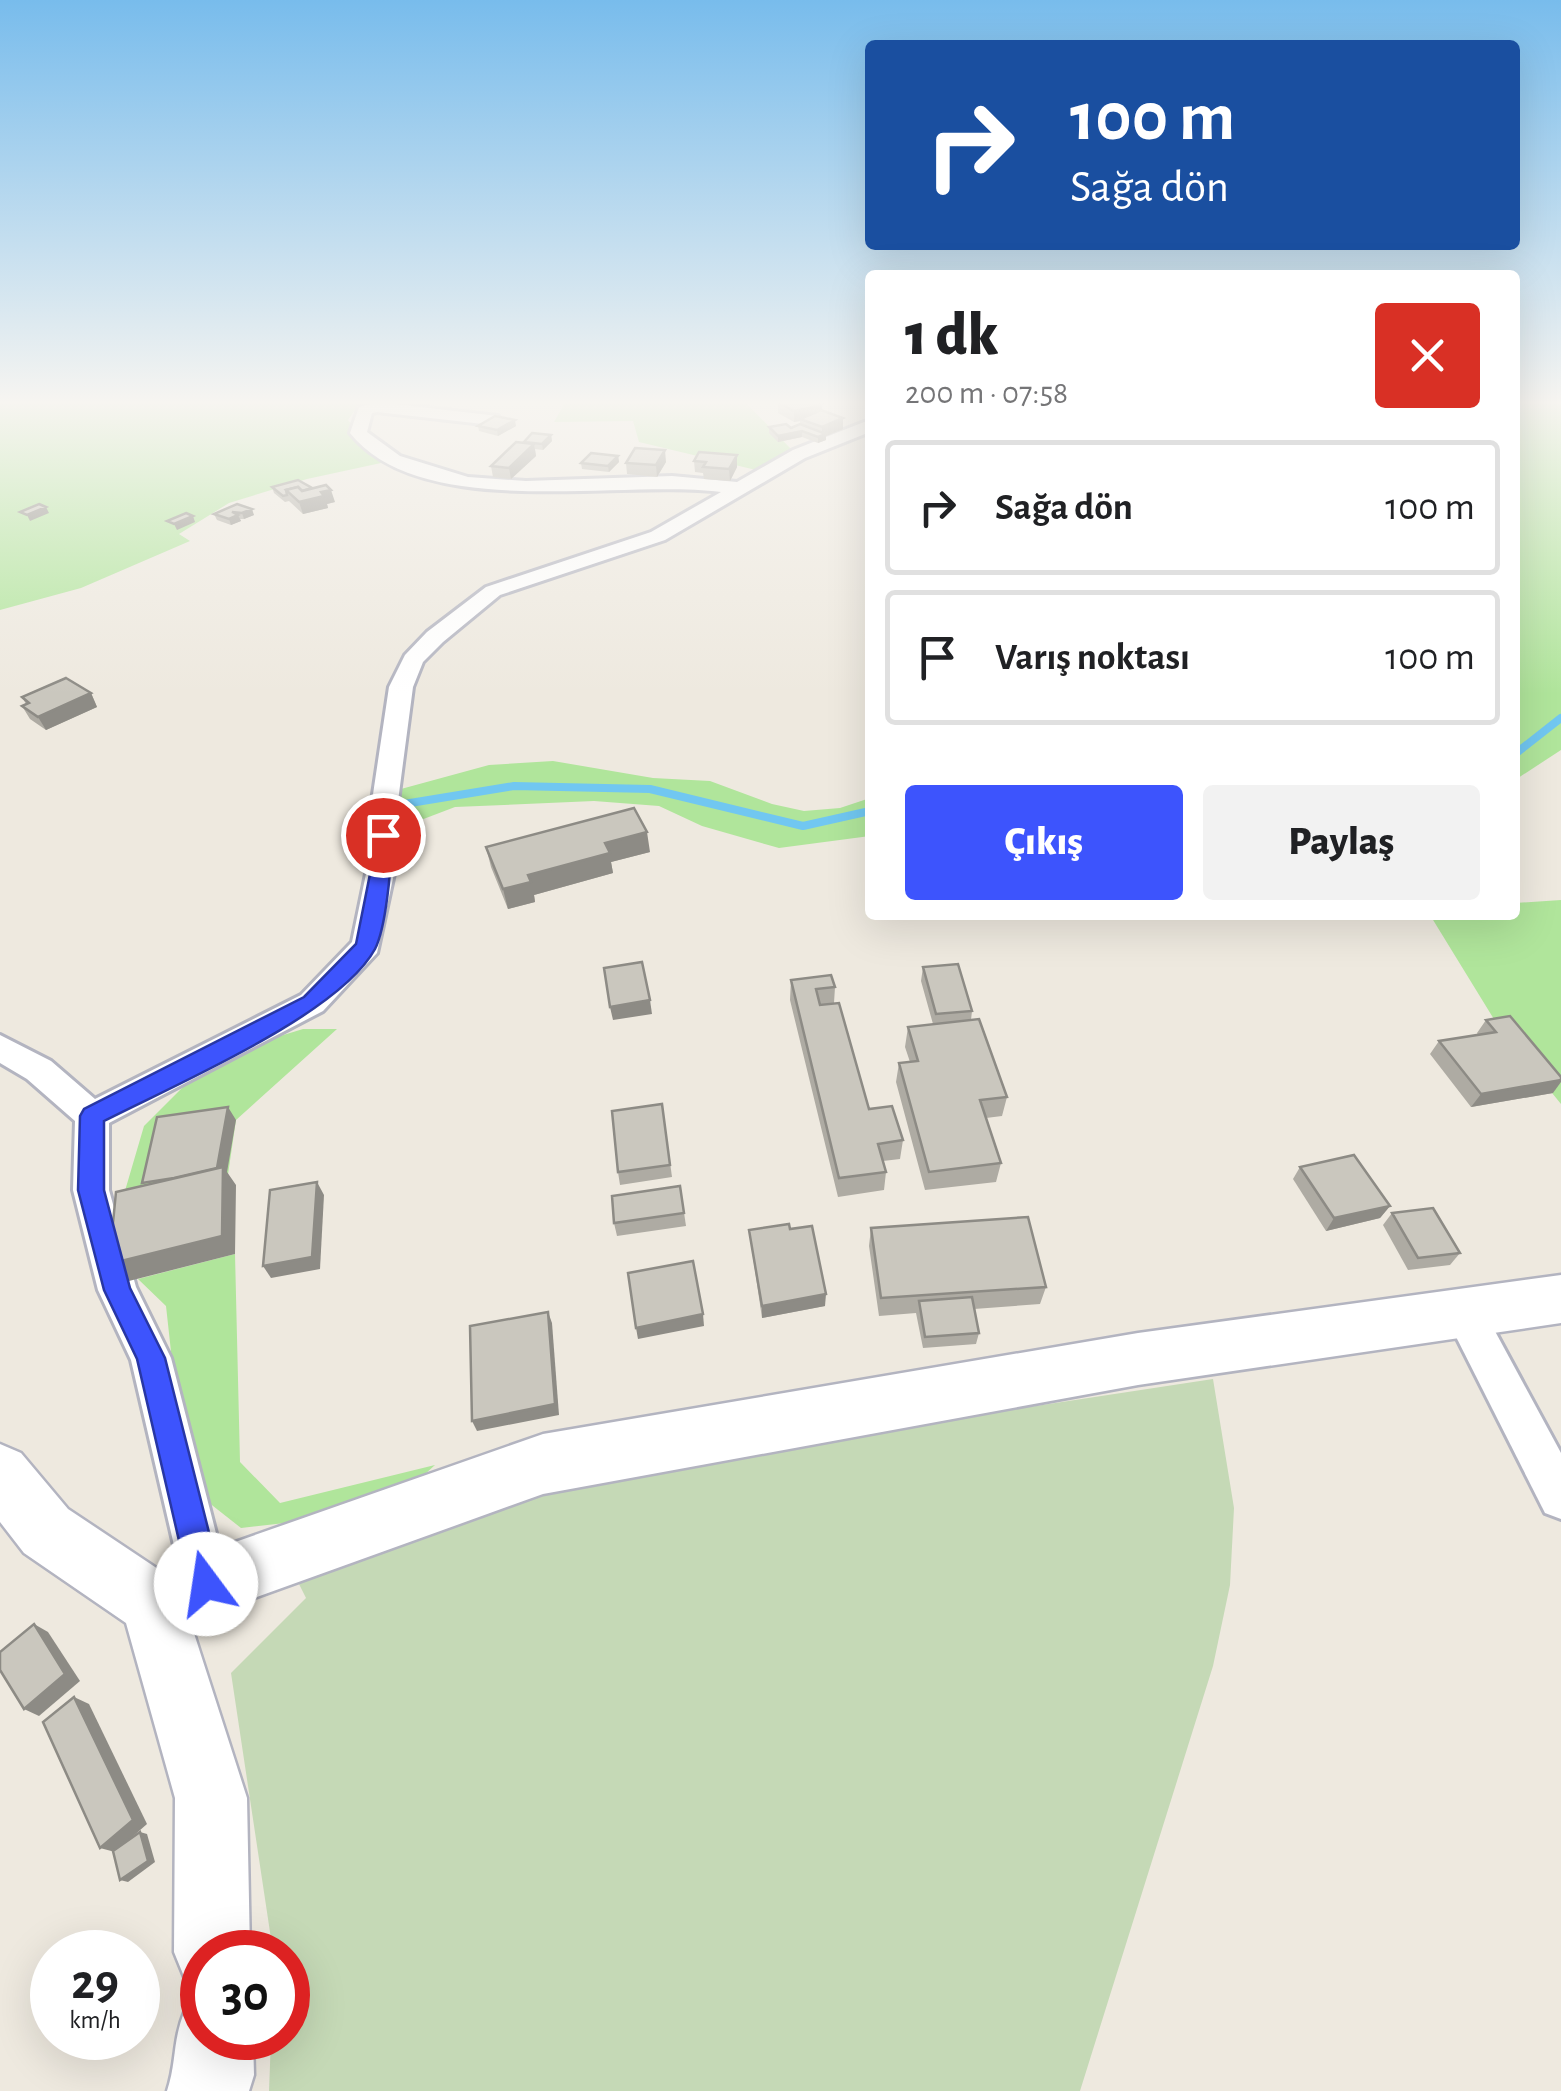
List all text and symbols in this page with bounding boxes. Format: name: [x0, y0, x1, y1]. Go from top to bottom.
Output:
icon: right: [905, 80, 1035, 210]
text: 100 m: [1070, 83, 1235, 153]
text: Sağa dön: [1070, 165, 1229, 210]
button: close: [1375, 303, 1480, 408]
text: 1 dk: [905, 306, 998, 366]
text: 200 m · 07:58: [905, 377, 1068, 409]
icon: right: [910, 480, 965, 535]
text: Sağa dön: [995, 489, 1133, 527]
text: 100 m: [1385, 489, 1475, 527]
icon: arrive: [910, 630, 965, 685]
text: Varış noktası: [995, 639, 1190, 677]
text: 100 m: [1385, 639, 1475, 677]
button: Çıkış: [905, 785, 1183, 900]
button: Paylaş: [1203, 785, 1480, 900]
pin: [341, 793, 426, 878]
icon: arrive: [356, 808, 411, 863]
position arrow: [154, 1532, 258, 1636]
speed limit sign: 30: [180, 1930, 310, 2060]
text: 29: [71, 1958, 119, 2008]
text: km/h: [69, 2008, 121, 2033]

